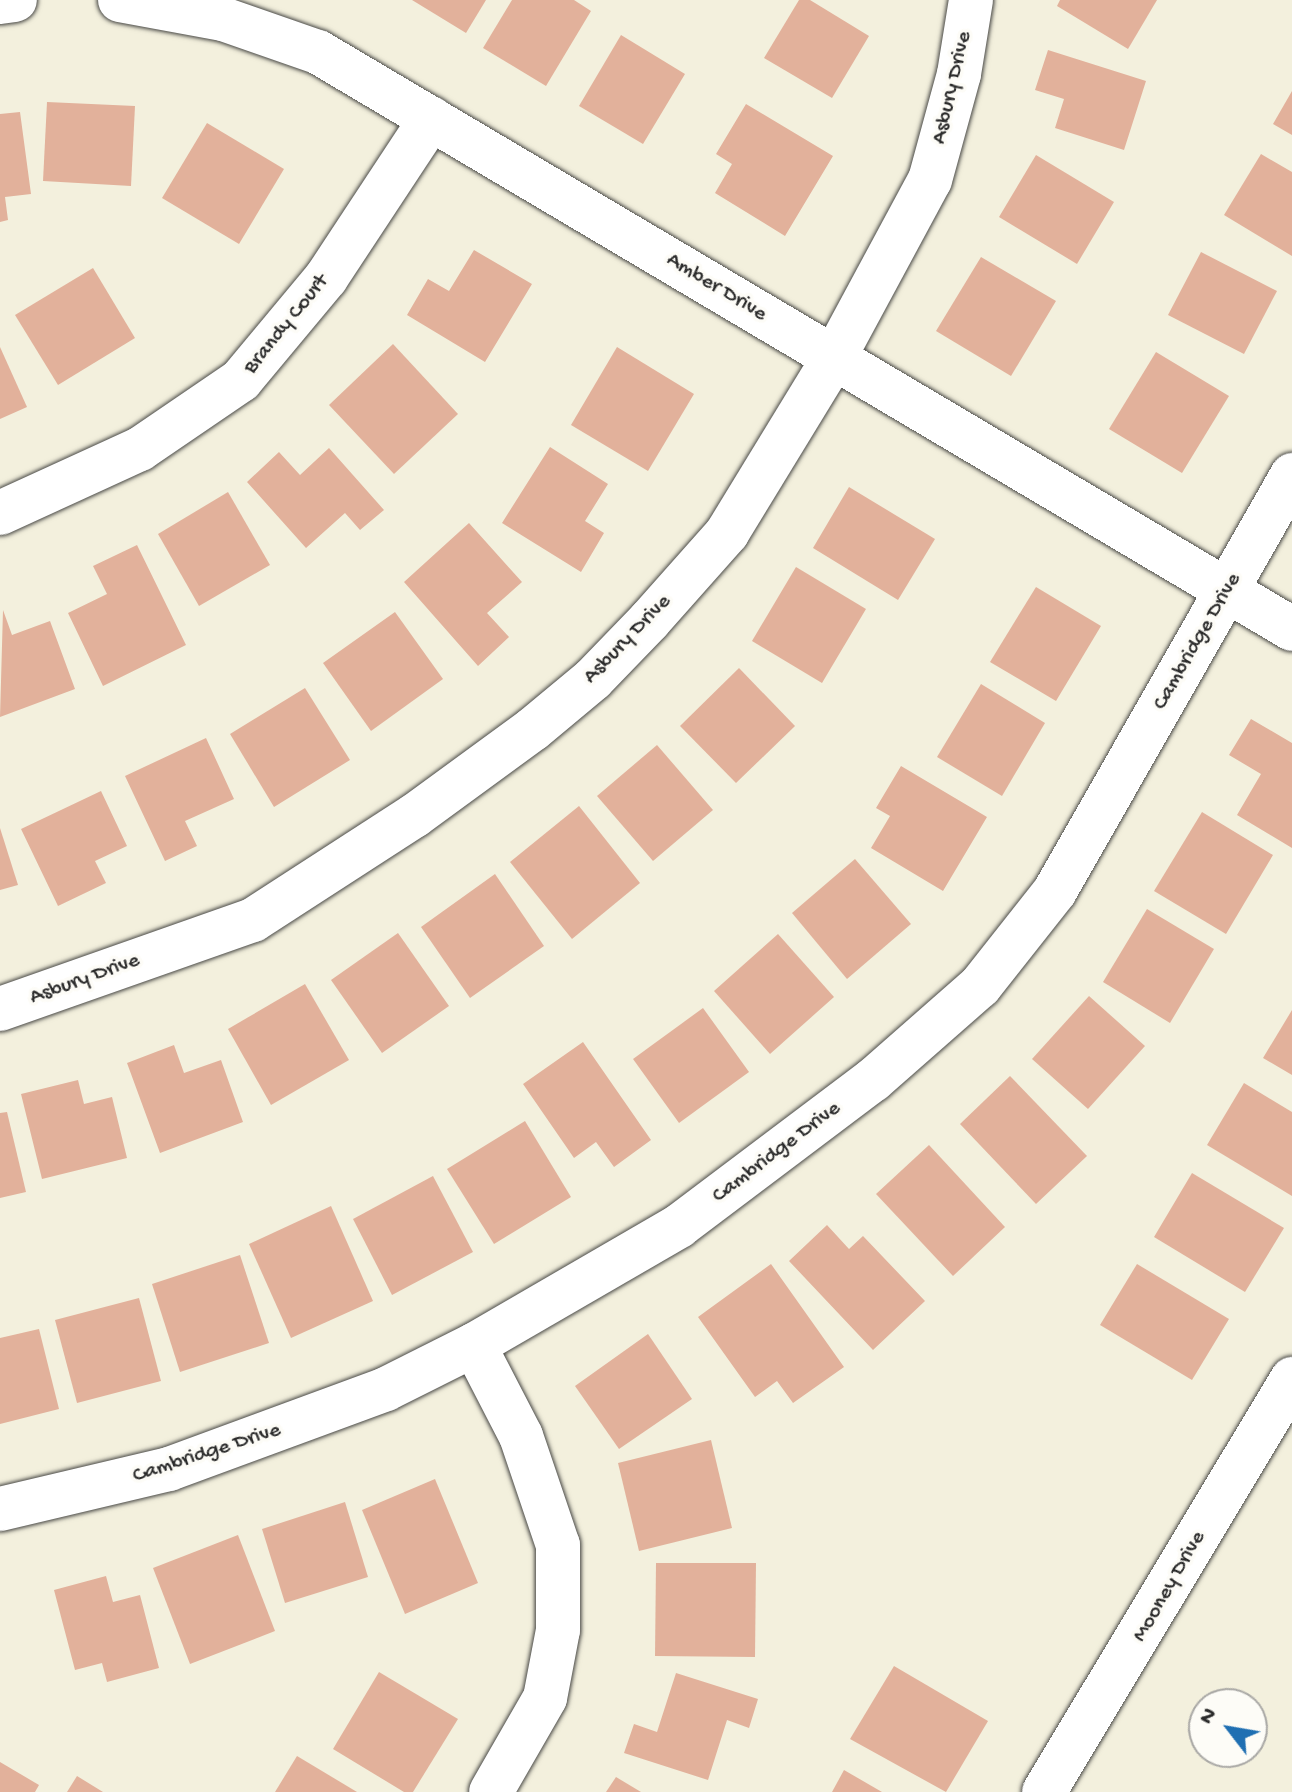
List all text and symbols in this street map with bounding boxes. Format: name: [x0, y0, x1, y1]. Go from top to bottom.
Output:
street label: Asbury Drive: [927, 29, 979, 147]
street label: Amber Drive: [661, 248, 771, 328]
street label: Brandy Court: [239, 270, 335, 380]
street label: Cambridge Drive: [1148, 569, 1248, 715]
street label: Asbury Drive: [579, 590, 677, 690]
street label: Asbury Drive: [27, 948, 143, 1012]
street label: Cambridge Drive: [708, 1096, 846, 1210]
street label: Cambridge Drive: [130, 1418, 284, 1490]
street label: Mooney Drive: [1128, 1527, 1212, 1647]
north arrow: [1188, 1688, 1268, 1768]
text: N: [1194, 1704, 1224, 1730]

